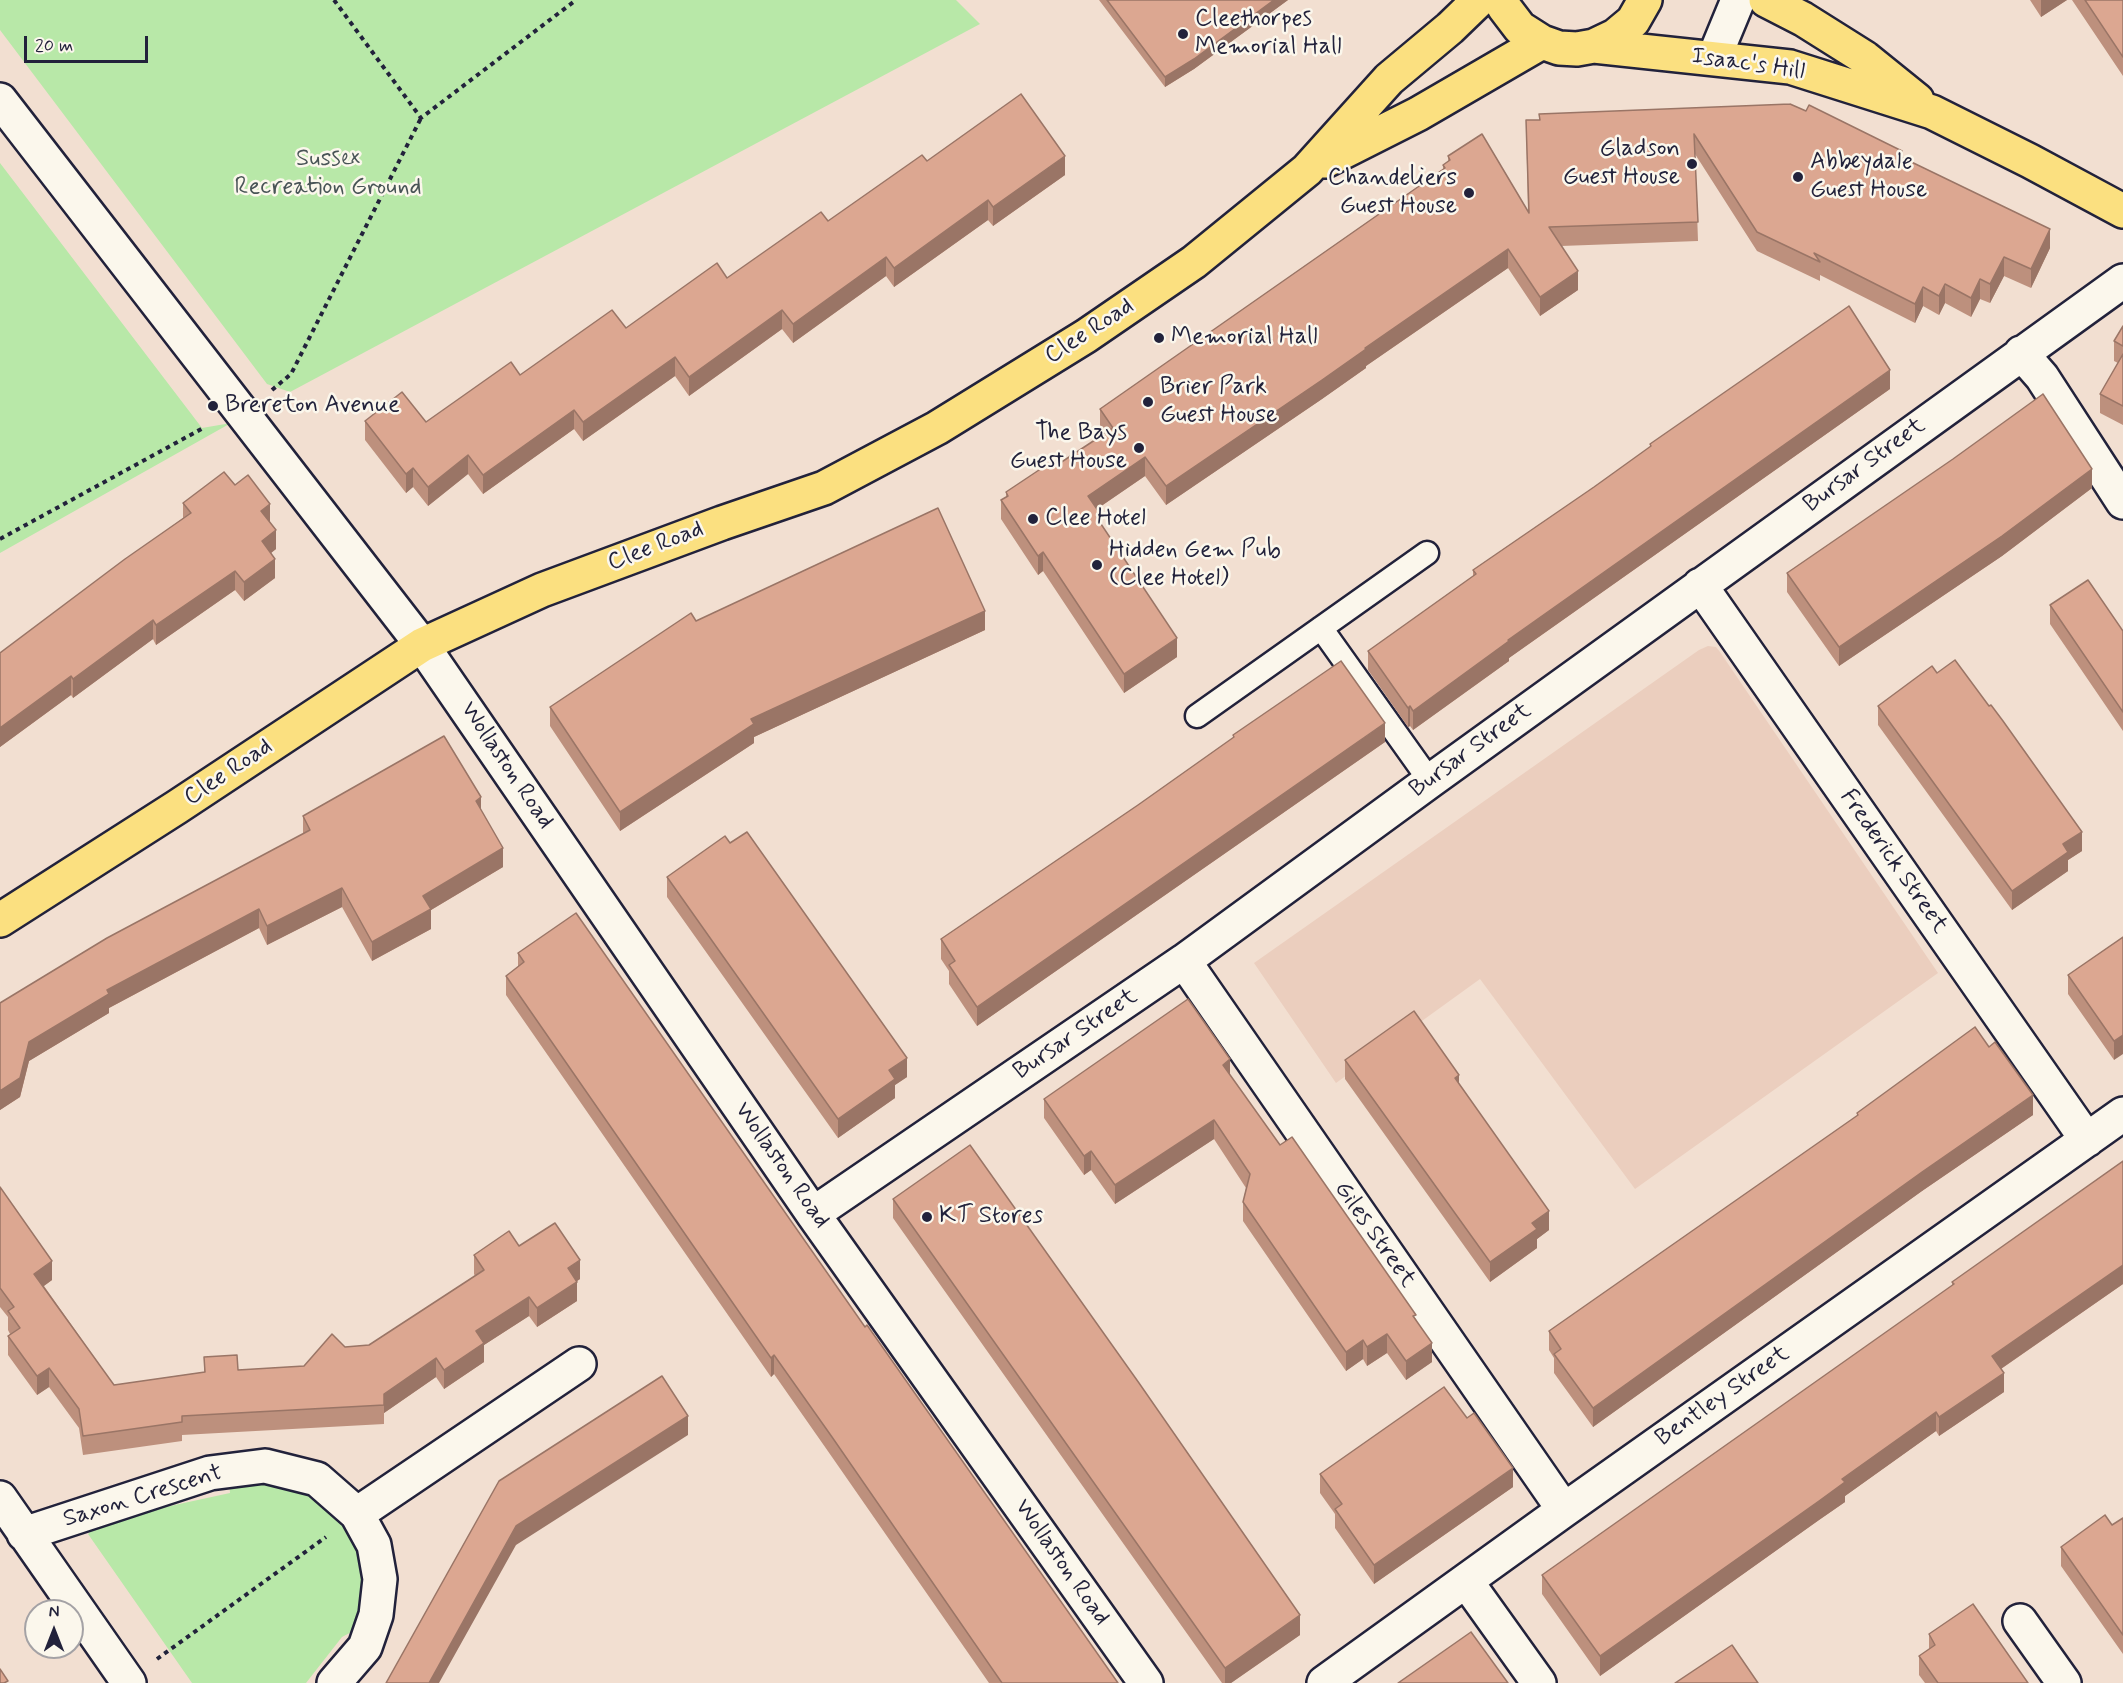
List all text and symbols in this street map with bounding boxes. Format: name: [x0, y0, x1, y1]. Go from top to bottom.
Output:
place label: Cleethorpes Memorial Hall: [1195, 6, 1342, 62]
scale bar: [27, 24, 152, 62]
marker: Cleethorpes Memorial Hall: [1176, 27, 1190, 41]
text: 20 m: [35, 34, 73, 58]
street label: Isaac's Hill: [1690, 43, 1806, 87]
place label: Gladson Guest House: [1563, 136, 1680, 192]
park label: Sussex Recreation Ground: [234, 146, 422, 202]
place label: Abbeydale Guest House: [1810, 149, 1927, 205]
marker: Gladson Guest House: [1685, 157, 1699, 171]
place label: Chandeliers Guest House: [1328, 165, 1457, 221]
marker: Abbeydale Guest House: [1791, 170, 1805, 184]
marker: Chandeliers Guest House: [1462, 186, 1476, 200]
street label: Clee Road: [1040, 293, 1140, 371]
place label: Memorial Hall: [1171, 324, 1318, 352]
marker: Memorial Hall: [1152, 331, 1166, 345]
place label: Brier Park Guest House: [1160, 374, 1277, 430]
place label: Brereton Avenue: [225, 392, 400, 420]
marker: Brier Park Guest House: [1141, 395, 1155, 409]
marker: Brereton Avenue: [206, 399, 220, 413]
street label: Bursar Street: [1799, 412, 1931, 520]
place label: The Bays Guest House: [1010, 420, 1127, 476]
marker: The Bays Guest House: [1132, 441, 1146, 455]
place label: Clee Hotel: [1045, 505, 1146, 533]
marker: Clee Hotel: [1026, 512, 1040, 526]
street label: Clee Road: [604, 516, 708, 578]
place label: Hidden Gem Pub (Clee Hotel): [1109, 537, 1281, 593]
marker: Hidden Gem Pub (Clee Hotel): [1090, 558, 1104, 572]
street label: Wollaston Road: [453, 697, 559, 835]
street label: Bursar Street: [1405, 697, 1537, 805]
street label: Clee Road: [179, 733, 279, 813]
street label: Frederick Street: [1833, 784, 1953, 940]
street label: Bursar Street: [1009, 983, 1143, 1087]
street label: Wollaston Road: [727, 1097, 835, 1235]
street label: Giles Street: [1327, 1176, 1421, 1294]
place label: KT Stores: [939, 1203, 1043, 1231]
marker: KT Stores: [920, 1210, 934, 1224]
street label: Bentley Street: [1651, 1340, 1795, 1454]
street label: Saxon Crescent: [60, 1459, 226, 1535]
street label: Wollaston Road: [1007, 1494, 1115, 1632]
north arrow: [24, 1599, 84, 1659]
text: N: [49, 1602, 59, 1623]

